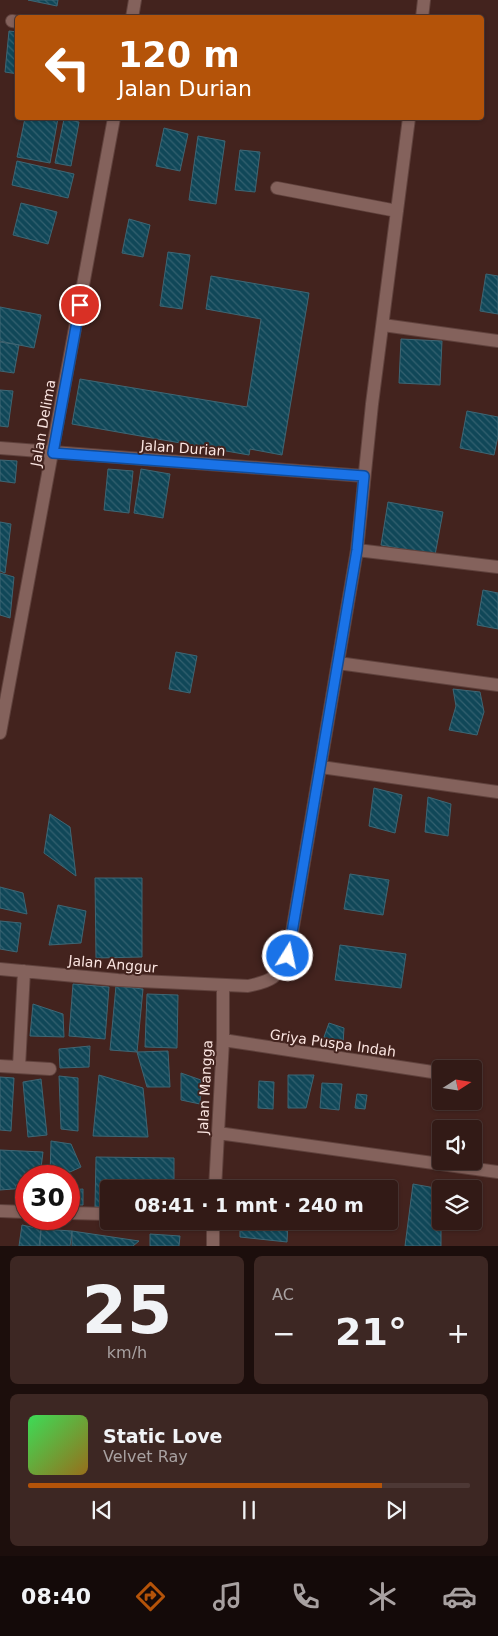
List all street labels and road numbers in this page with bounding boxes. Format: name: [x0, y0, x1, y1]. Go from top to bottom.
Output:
street label: Jalan Delima: [27, 378, 59, 469]
street label: Jalan Durian: [139, 437, 226, 459]
street label: Jalan Anggur: [67, 952, 158, 976]
street label: Griya Puspa Indah: [269, 1026, 397, 1060]
street label: Jalan Mangga: [194, 1039, 215, 1136]

